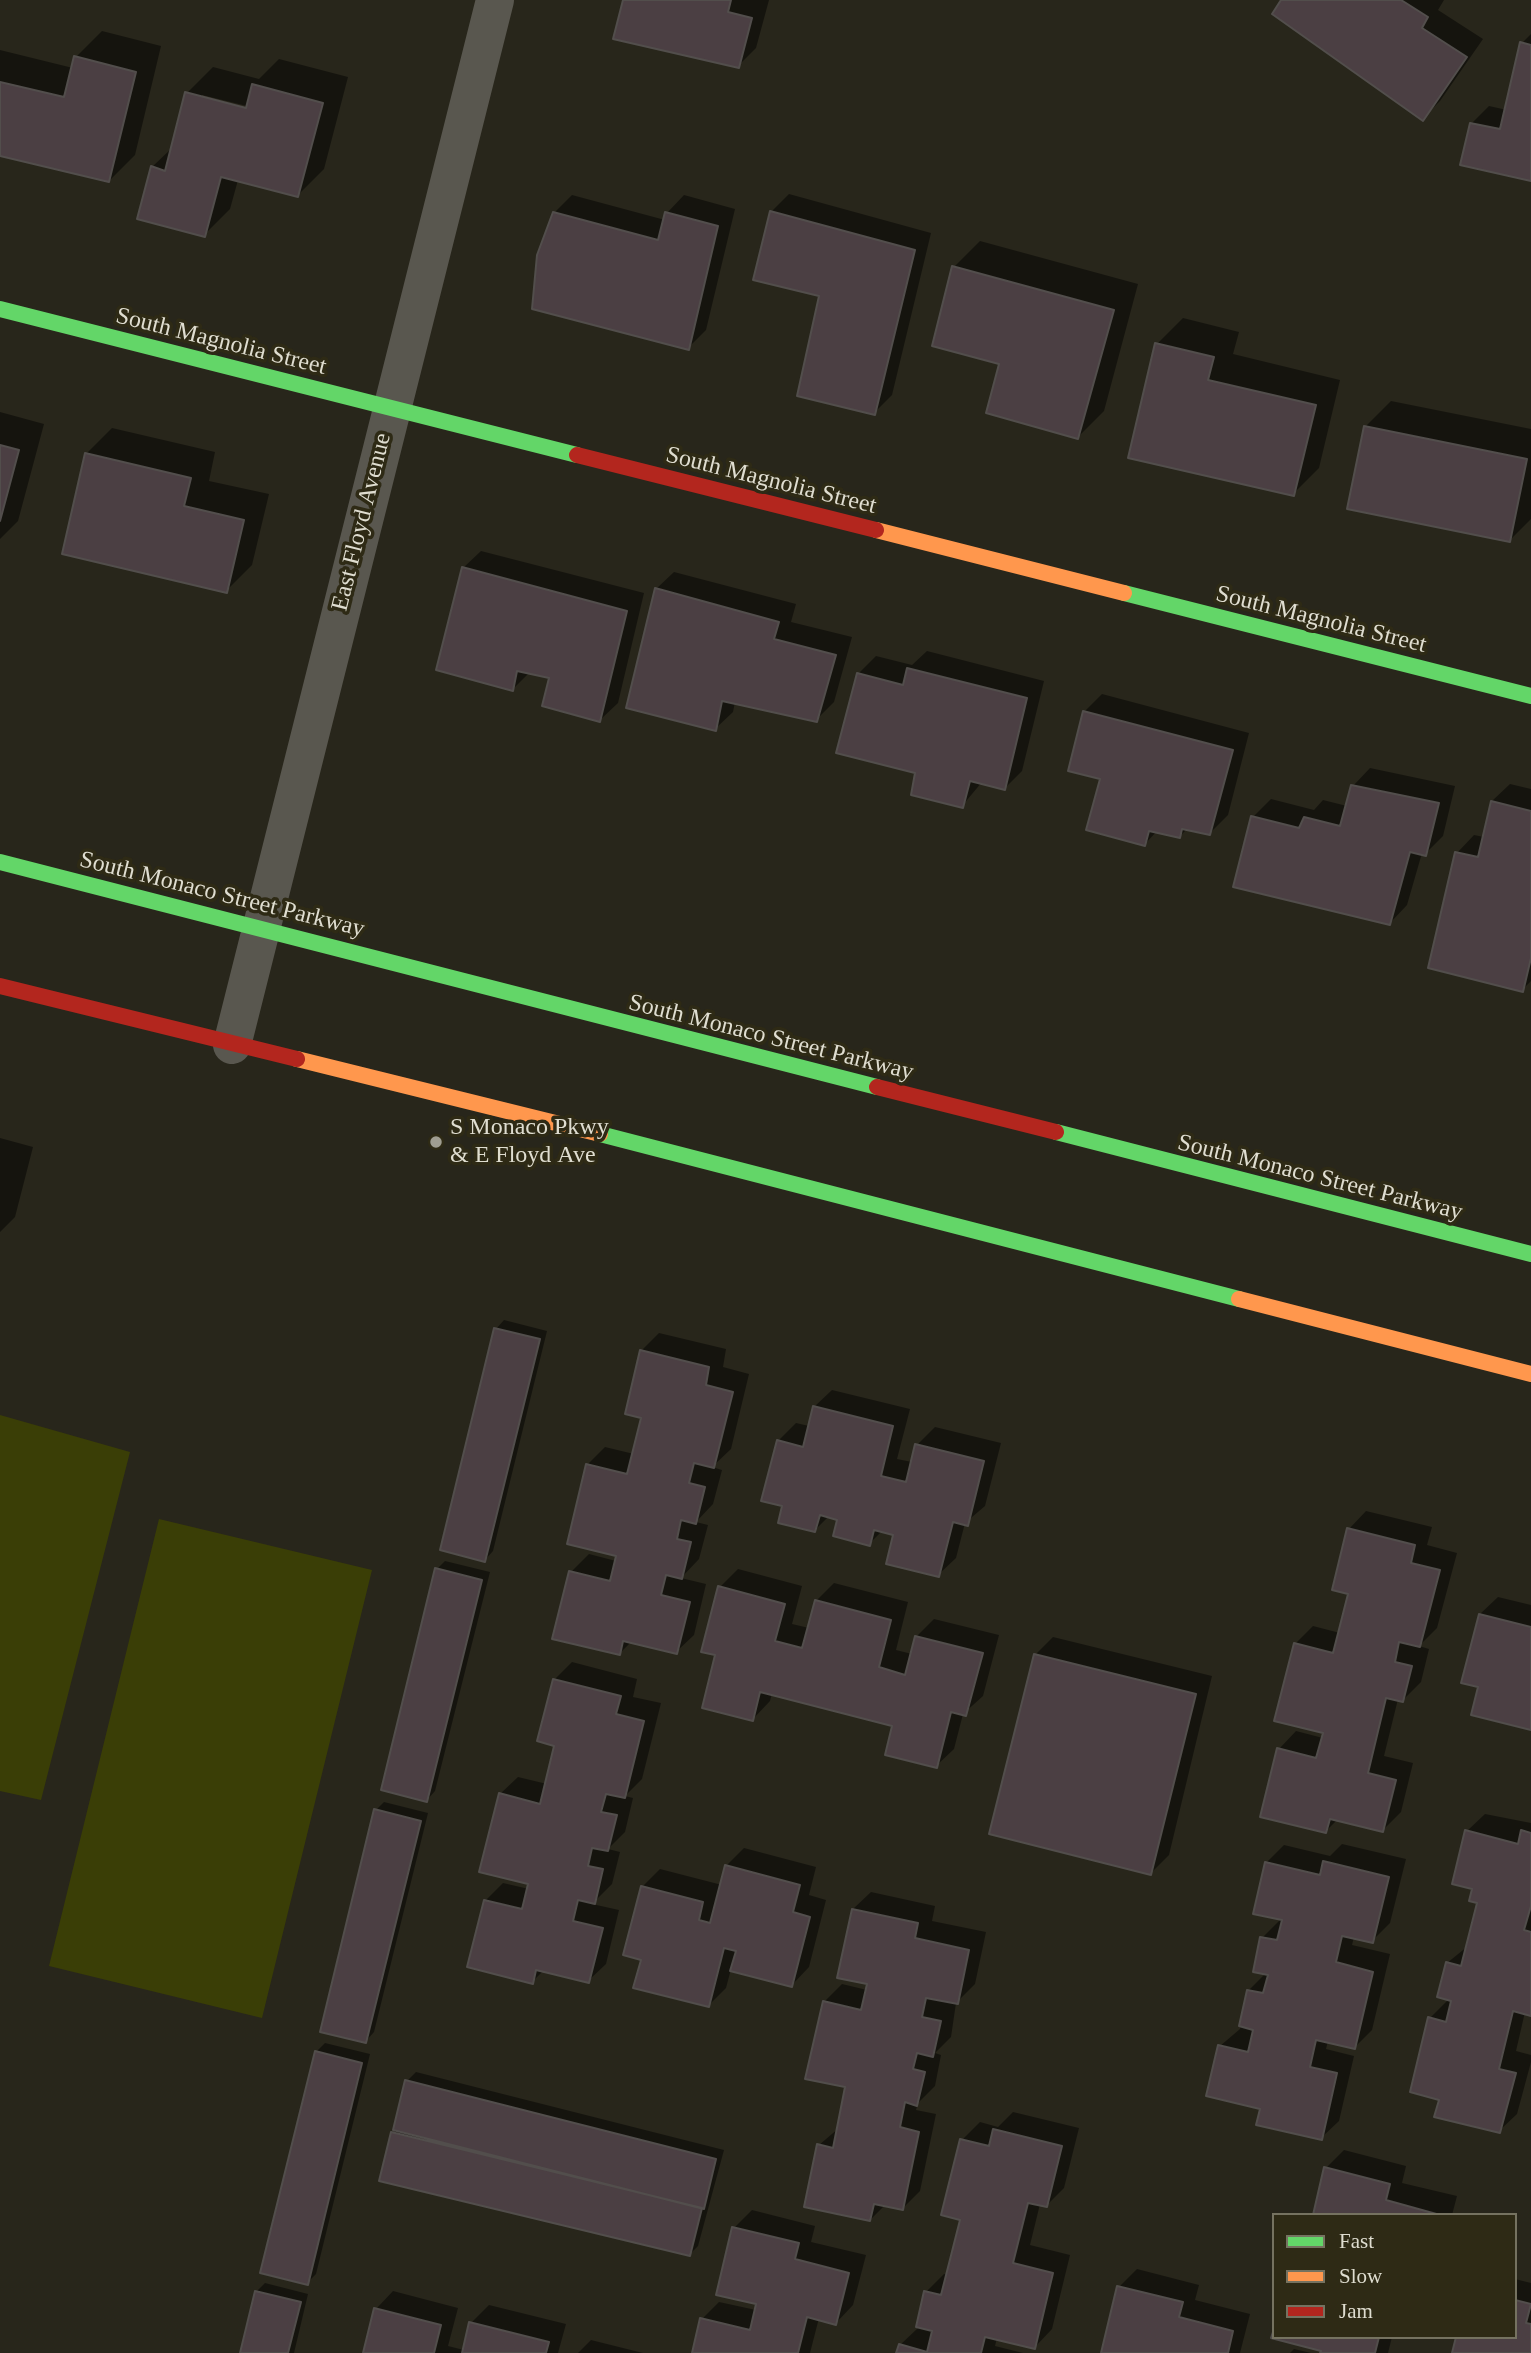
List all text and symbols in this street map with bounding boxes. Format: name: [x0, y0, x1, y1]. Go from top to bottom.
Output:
street label: South Magnolia Street: [113, 302, 329, 382]
street label: East Floyd Avenue: [326, 430, 398, 614]
street label: South Magnolia Street: [663, 441, 879, 521]
street label: South Magnolia Street: [1213, 580, 1429, 660]
street label: South Monaco Street Parkway: [77, 846, 367, 944]
street label: South Monaco Street Parkway: [626, 989, 916, 1087]
place label: S Monaco Pkwy & E Floyd Ave: [450, 1114, 609, 1170]
street label: South Monaco Street Parkway: [1175, 1129, 1465, 1227]
marker: S Monaco Pkwy & E Floyd Ave: [428, 1134, 444, 1150]
legend: [1272, 2213, 1517, 2339]
text: Fast: [1339, 2229, 1374, 2253]
text: Slow: [1339, 2264, 1382, 2288]
text: Jam: [1339, 2299, 1373, 2323]

